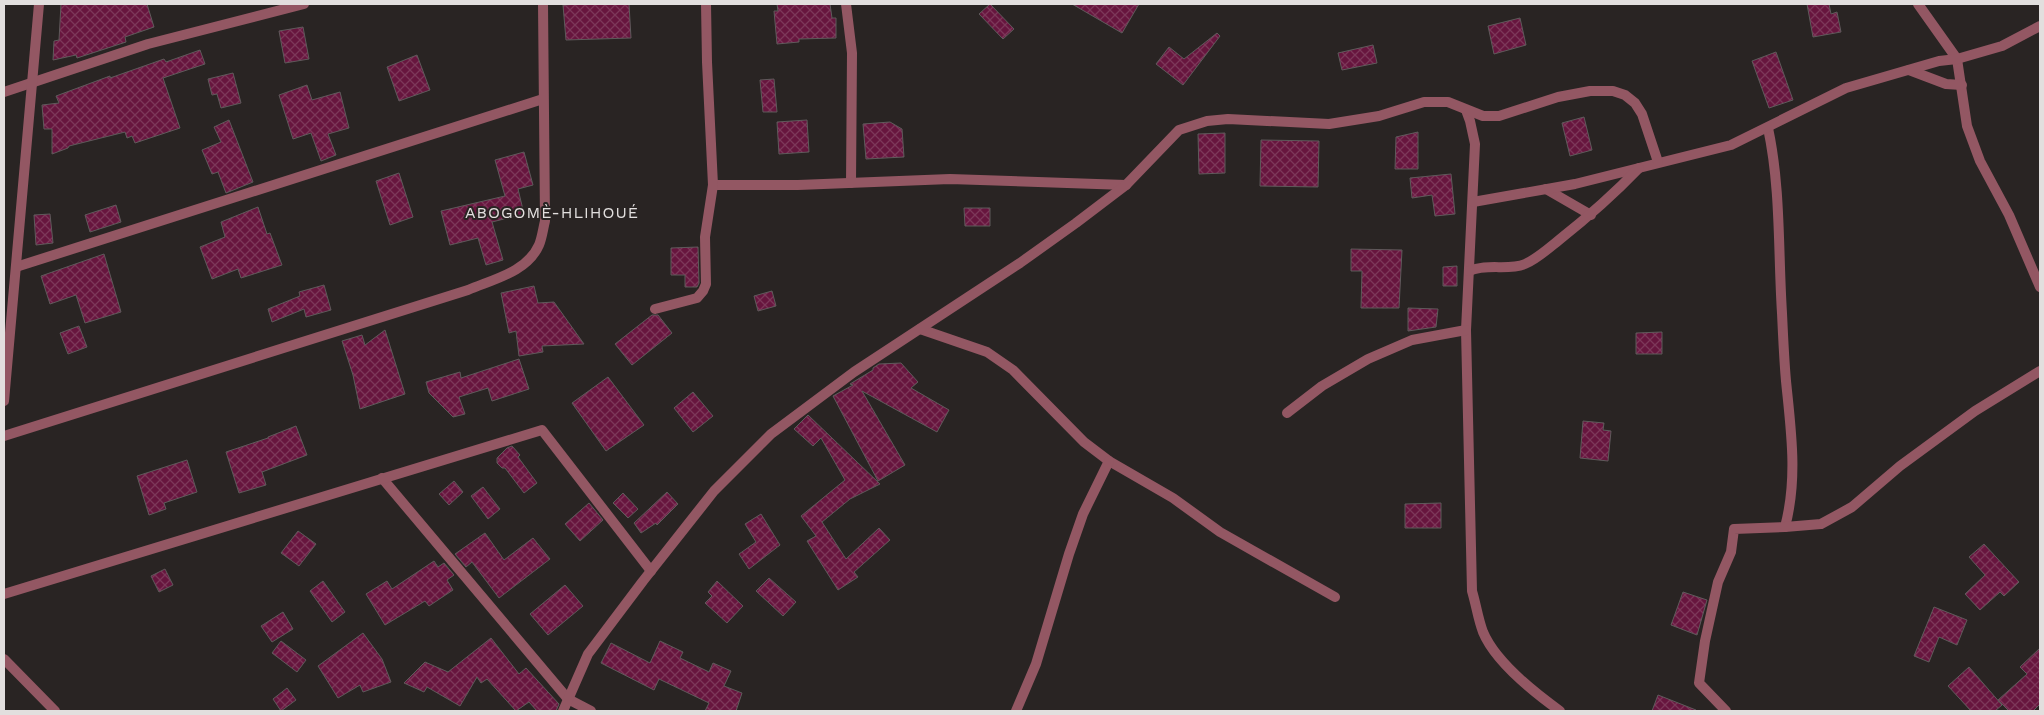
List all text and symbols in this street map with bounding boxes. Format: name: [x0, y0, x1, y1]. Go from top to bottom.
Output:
district label: ABOGOMÈ-HLIHOUÉ: [465, 203, 639, 222]

